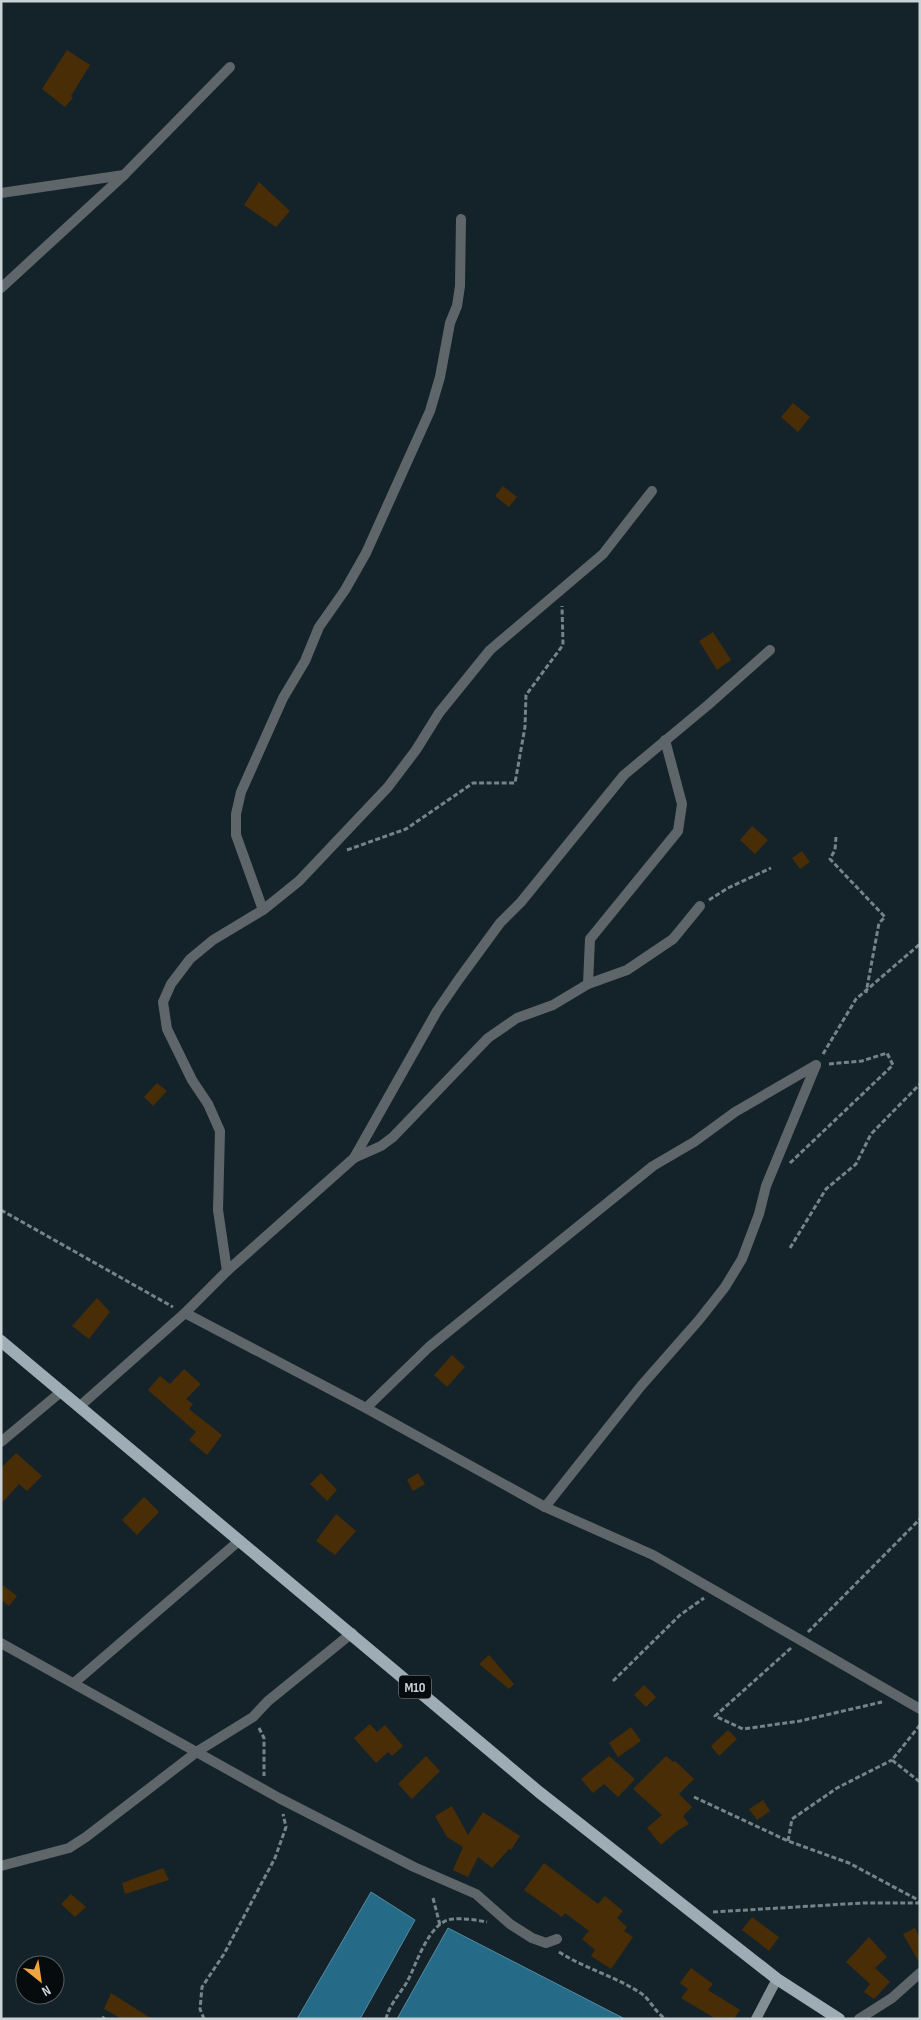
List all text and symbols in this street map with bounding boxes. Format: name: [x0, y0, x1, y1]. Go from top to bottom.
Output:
road number: M10: [399, 1675, 431, 1698]
north arrow: [15, 1955, 65, 2005]
text: N: [39, 1982, 54, 2000]

